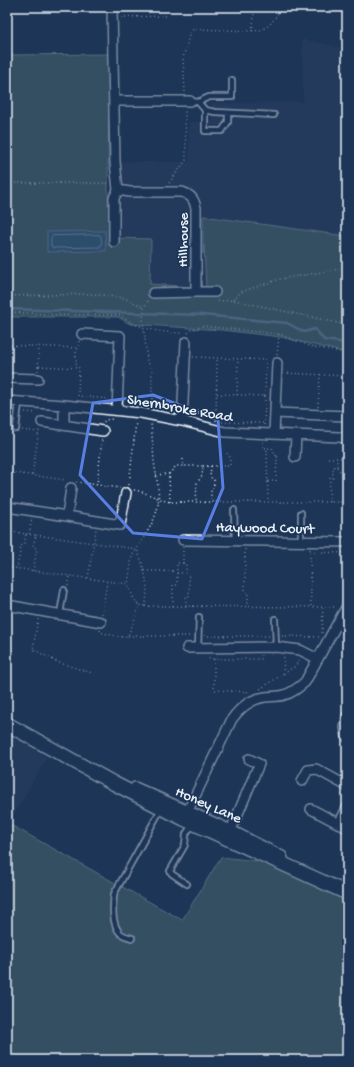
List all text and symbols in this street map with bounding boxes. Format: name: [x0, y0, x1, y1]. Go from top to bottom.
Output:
street label: Hillhouse: [175, 212, 193, 267]
street label: Shernbroke Road: [125, 391, 235, 427]
street label: Haywood Court: [216, 519, 316, 539]
street label: Honey Lane: [172, 783, 244, 829]

